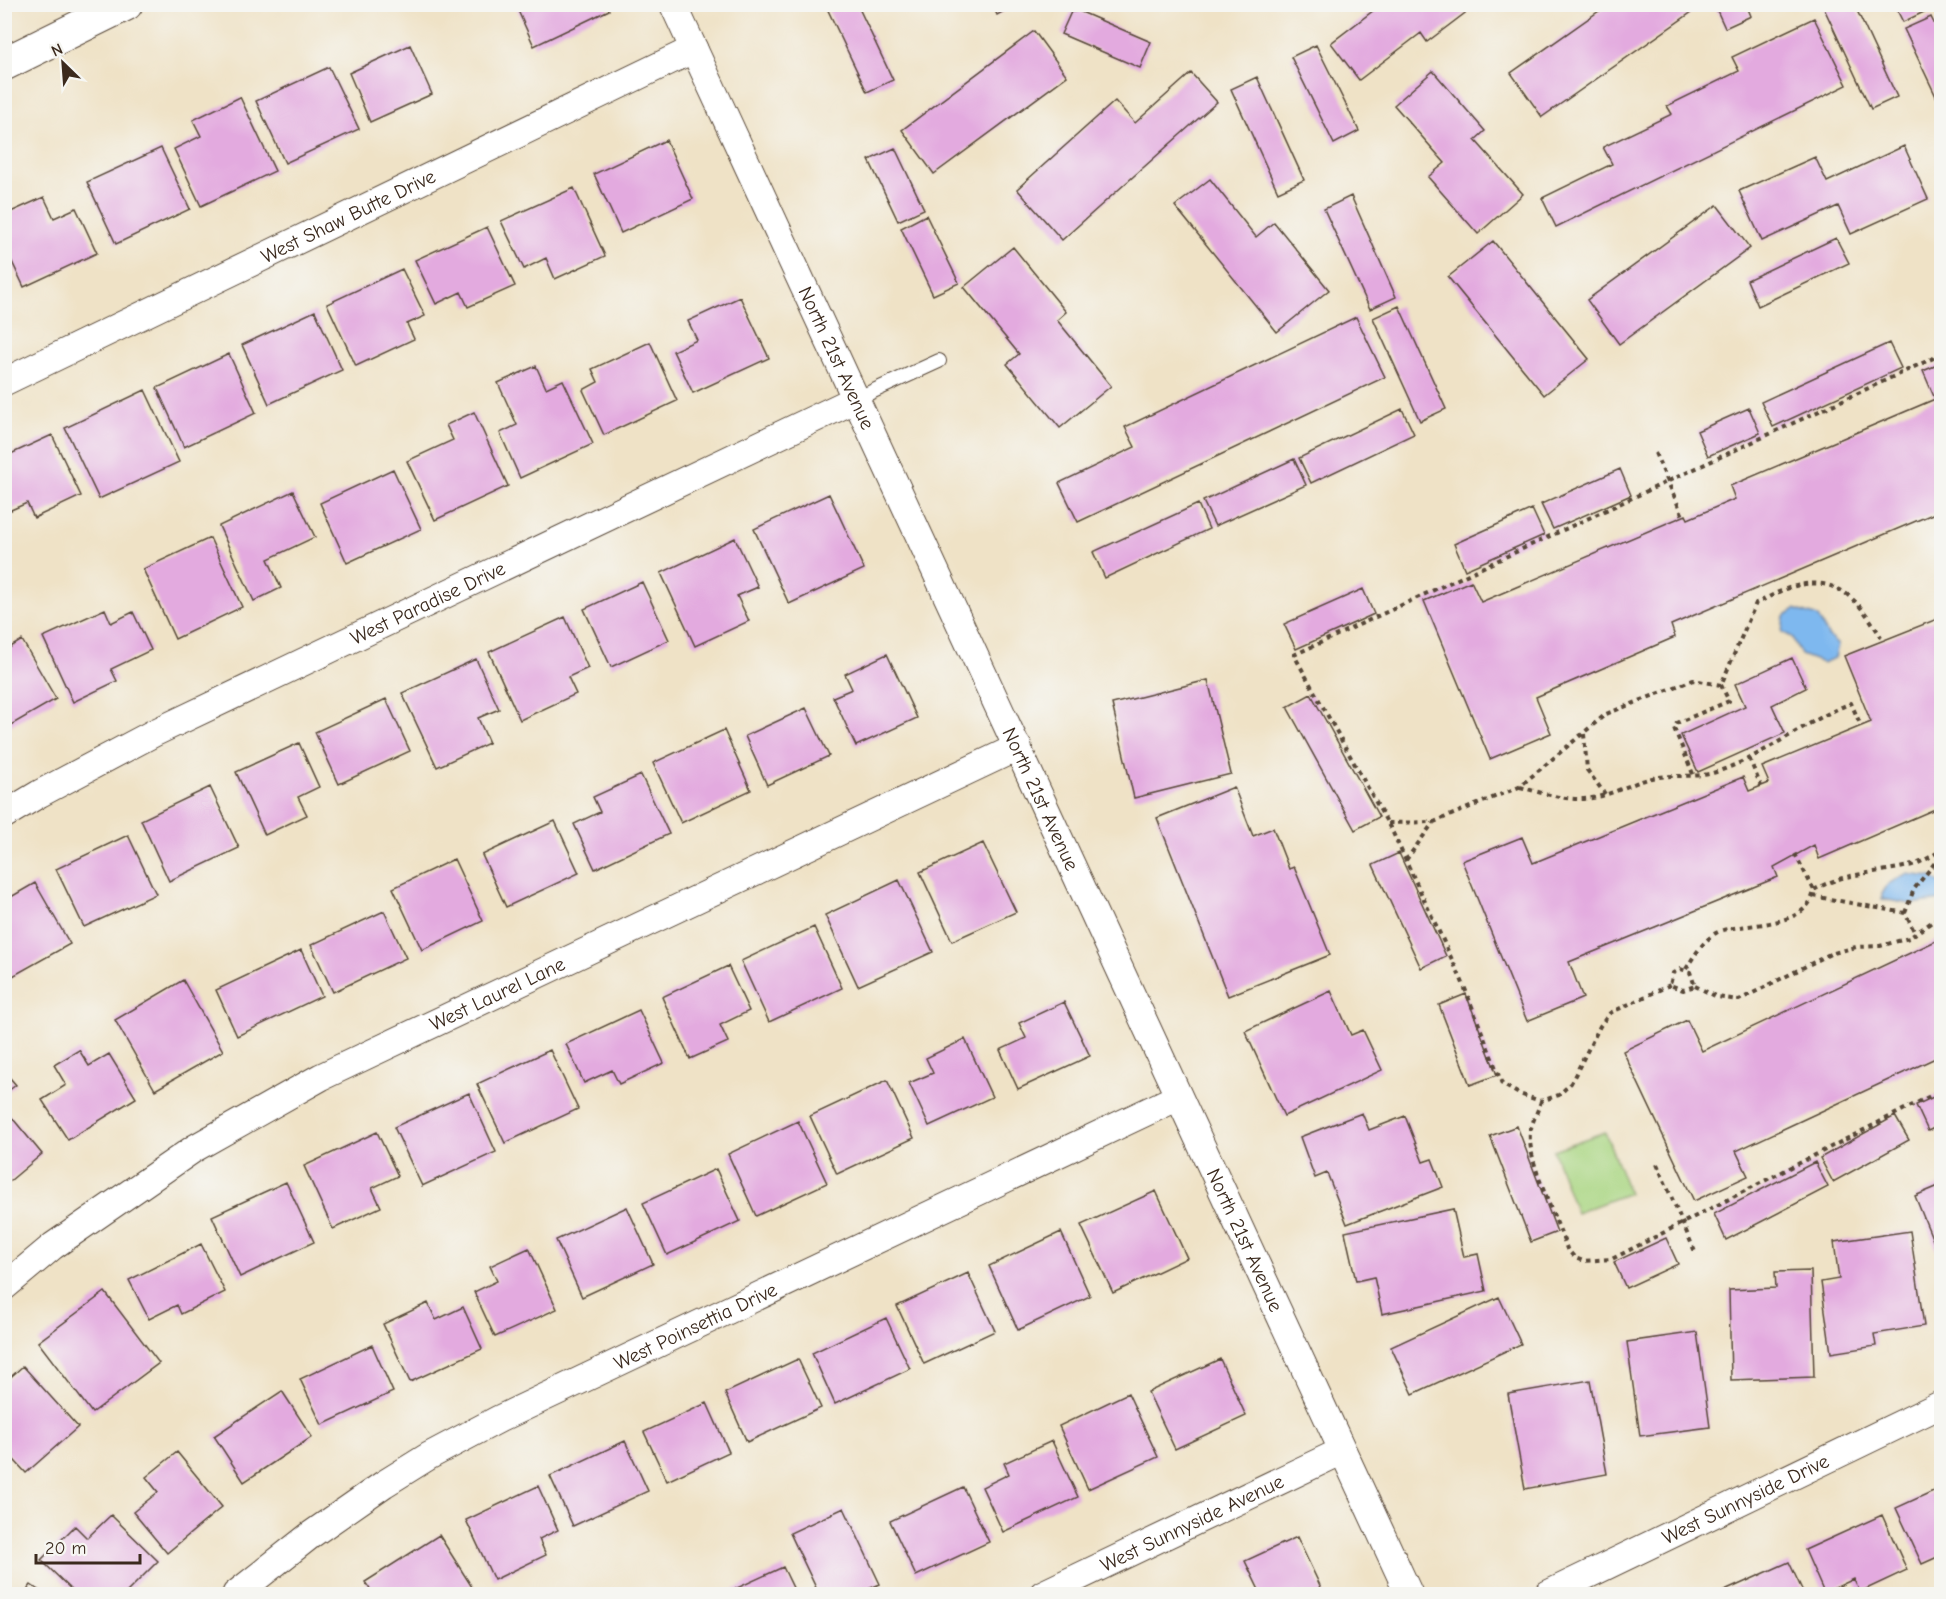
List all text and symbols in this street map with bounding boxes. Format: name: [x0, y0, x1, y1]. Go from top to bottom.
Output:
north arrow: [33, 33, 93, 93]
text: N: [49, 40, 66, 61]
street label: West Shaw Butte Drive: [257, 165, 439, 268]
street label: North 21st Avenue: [793, 283, 879, 433]
street label: West Paradise Drive: [347, 557, 509, 650]
street label: North 21st Avenue: [998, 724, 1084, 874]
street label: West Laurel Lane: [426, 952, 569, 1036]
street label: North 21st Avenue: [1202, 1165, 1288, 1315]
street label: West Poinsettia Drive: [610, 1278, 781, 1375]
street label: West Sunnyside Drive: [1658, 1449, 1833, 1549]
street label: West Sunnyside Avenue: [1097, 1470, 1287, 1577]
scale bar: [36, 1527, 140, 1565]
text: 20 m: [45, 1538, 86, 1559]

